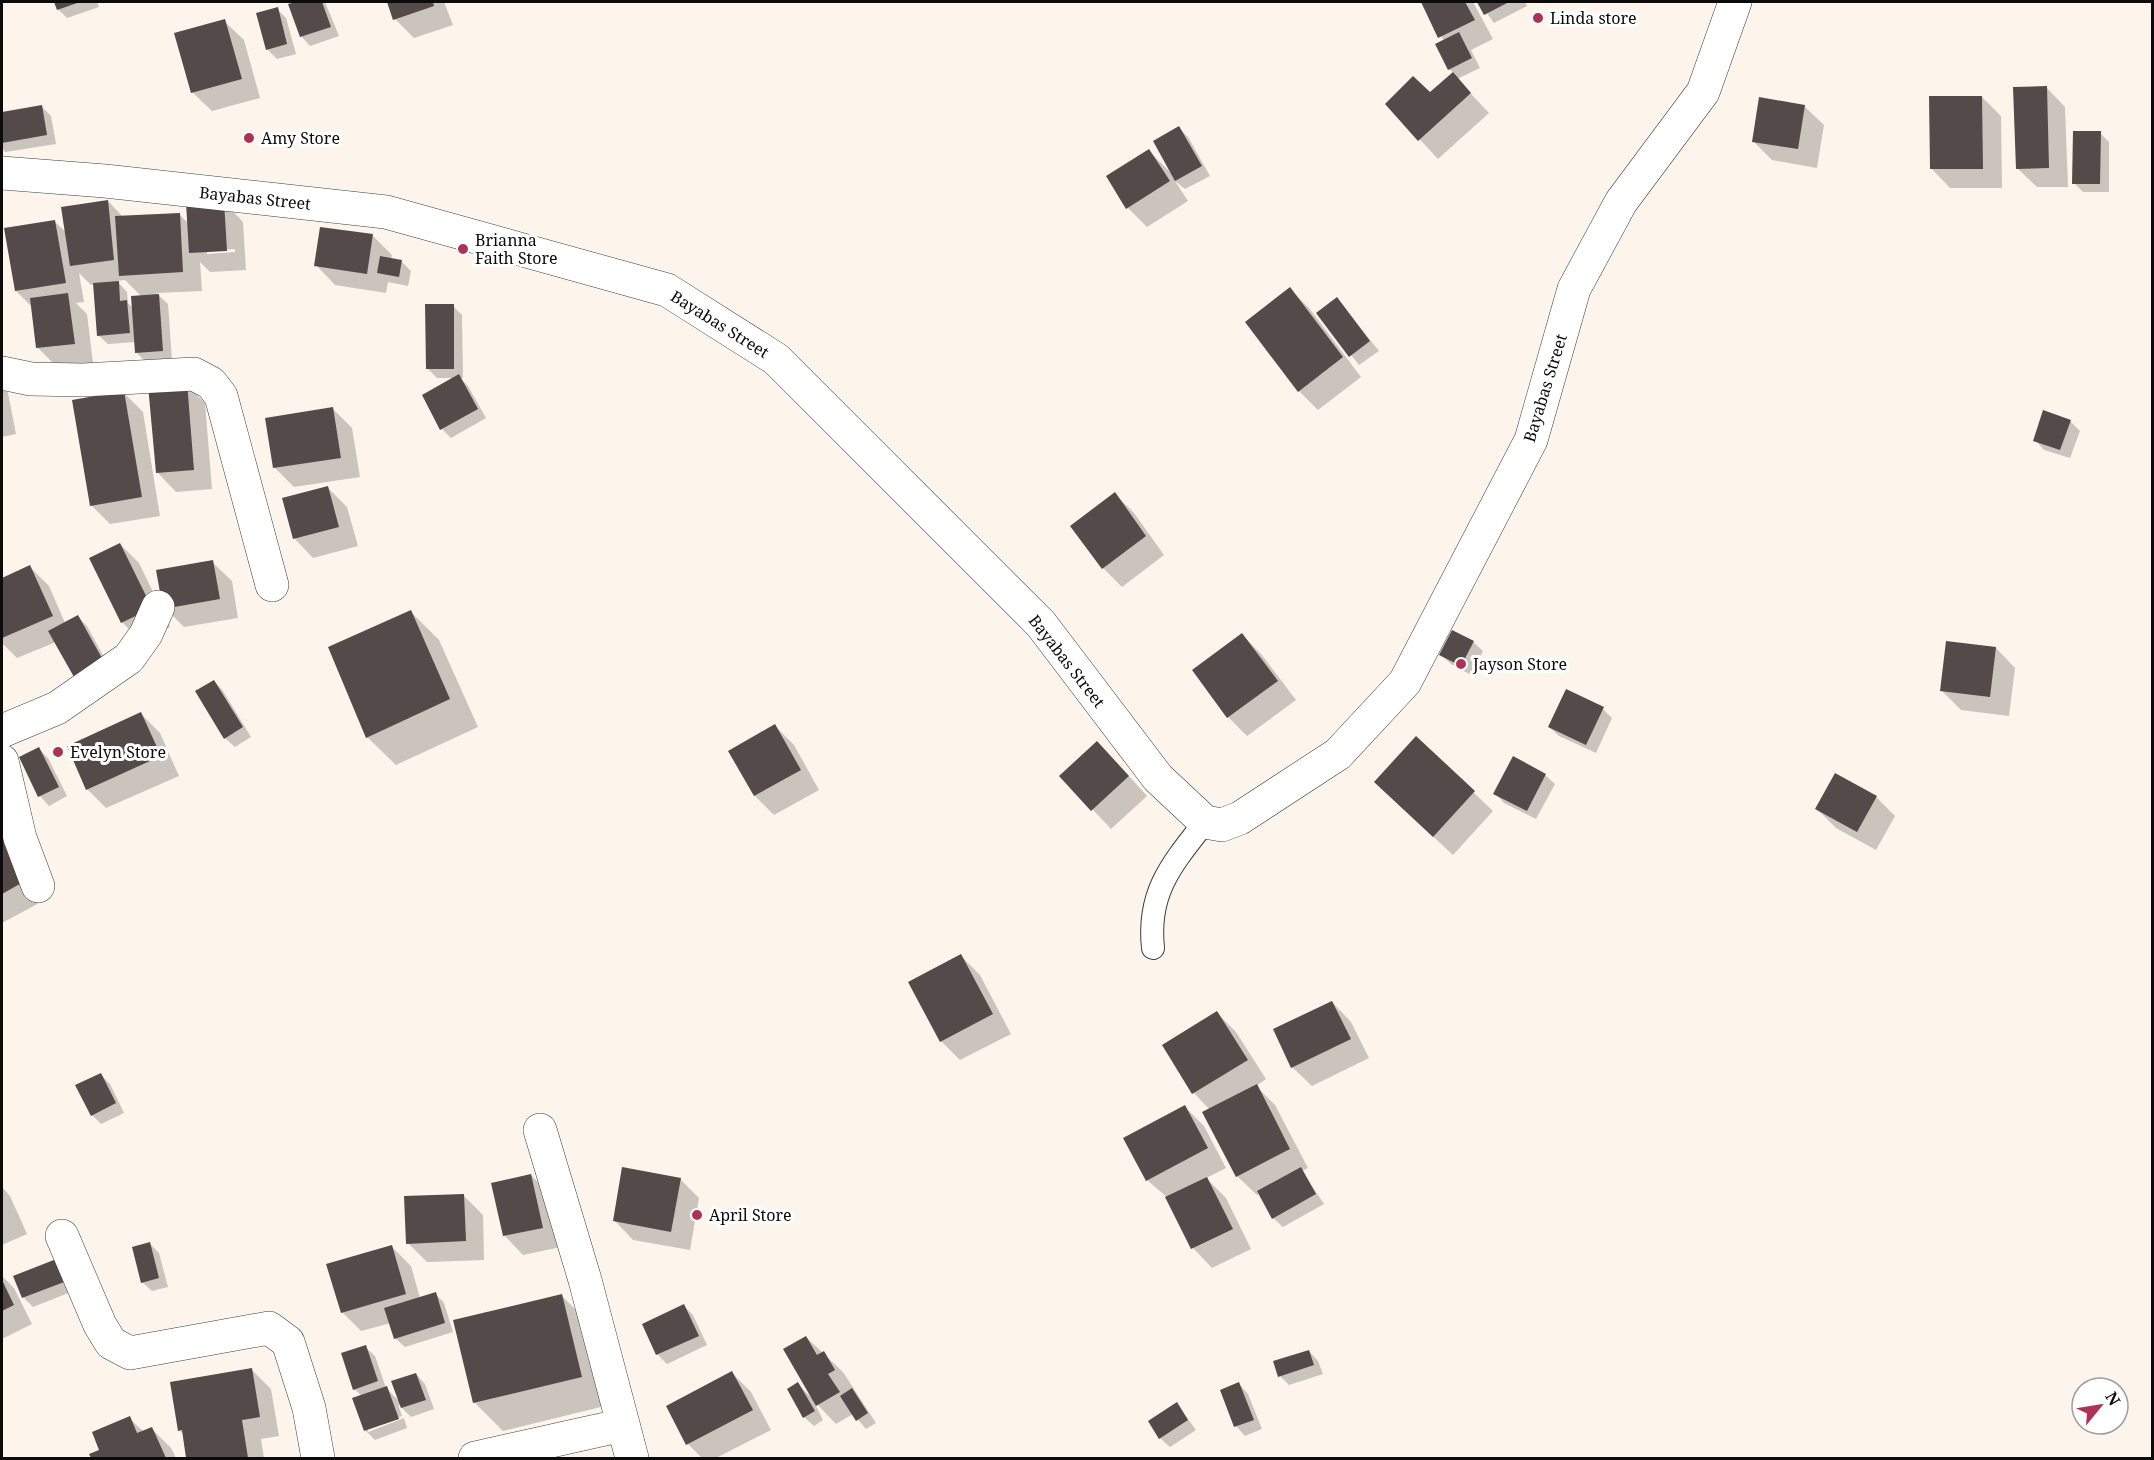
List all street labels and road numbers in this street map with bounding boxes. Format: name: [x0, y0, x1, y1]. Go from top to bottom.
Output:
street label: Bayabas Street: [198, 181, 312, 215]
street label: Bayabas Street: [667, 285, 774, 363]
street label: Bayabas Street: [1518, 331, 1572, 445]
street label: Bayabas Street: [1024, 610, 1110, 712]

